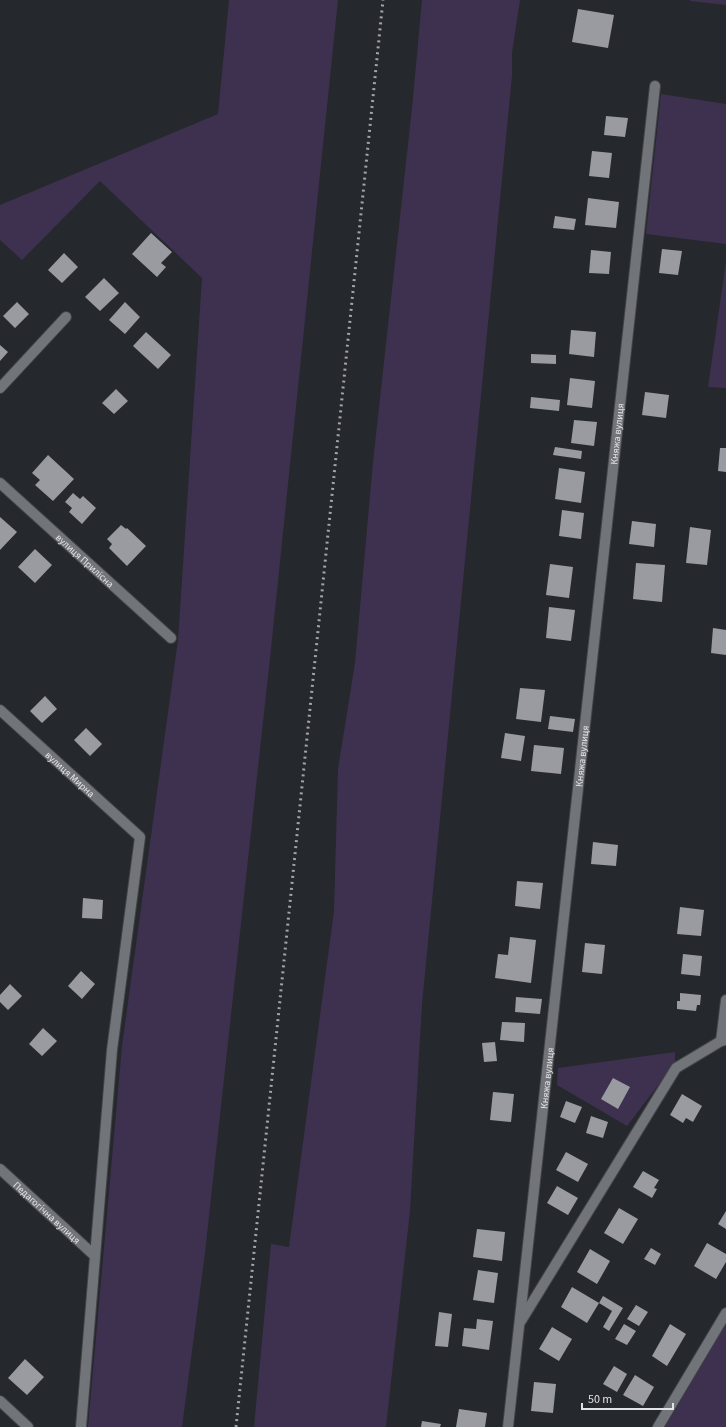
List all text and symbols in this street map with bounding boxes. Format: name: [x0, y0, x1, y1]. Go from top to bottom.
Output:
street label: Княжа вулиця: [607, 403, 628, 466]
street label: вулиця Прилісна: [52, 531, 117, 591]
street label: Княжа вулиця: [572, 725, 593, 788]
street label: вулиця Мирна: [42, 748, 98, 801]
street label: Княжа вулиця: [537, 1047, 558, 1110]
street label: Педагогічна вулиця: [10, 1179, 83, 1247]
scale bar: [582, 1385, 673, 1411]
text: 50 m: [588, 1391, 612, 1408]

